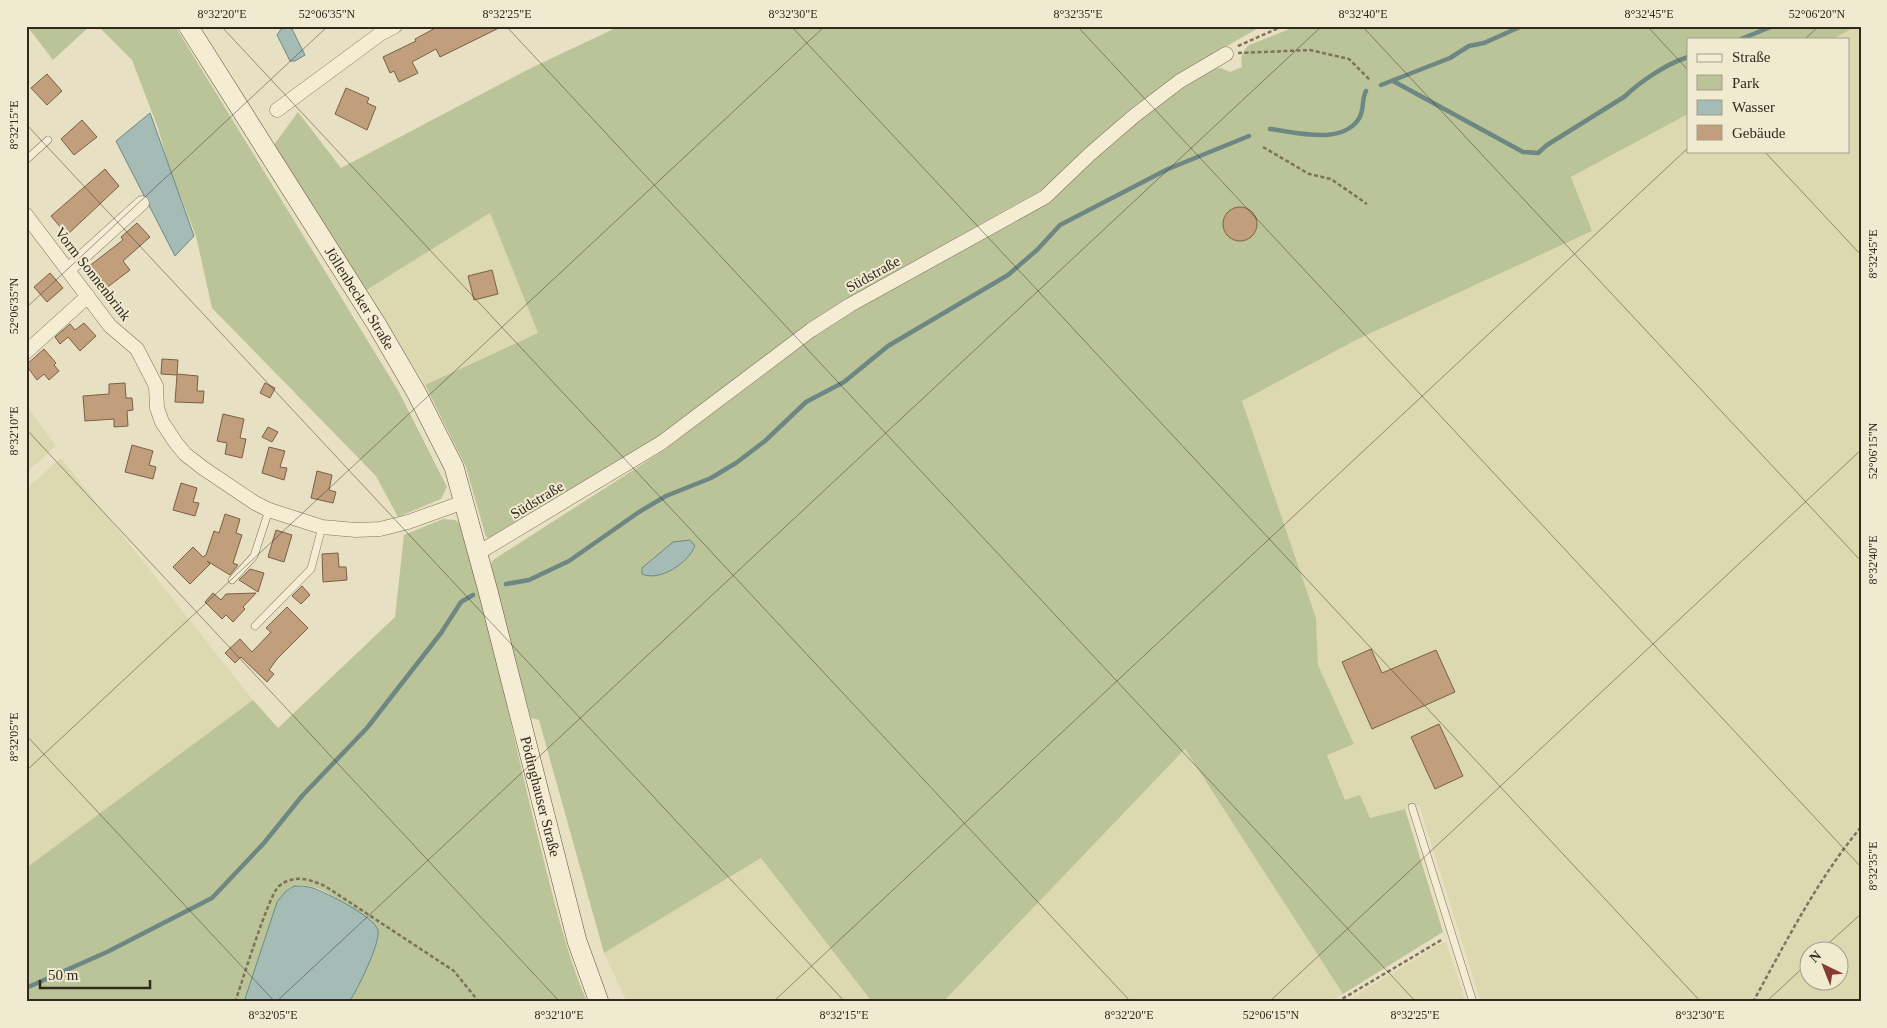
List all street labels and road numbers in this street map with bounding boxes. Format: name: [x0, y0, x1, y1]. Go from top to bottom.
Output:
street label: Vorm Sonnenbrink: [52, 224, 135, 324]
street label: Jöllenbecker Straße: [322, 244, 398, 353]
street label: Südstraße: [843, 253, 903, 295]
street label: Südstraße: [508, 478, 567, 522]
street label: Pödinghauser Straße: [517, 735, 563, 859]

